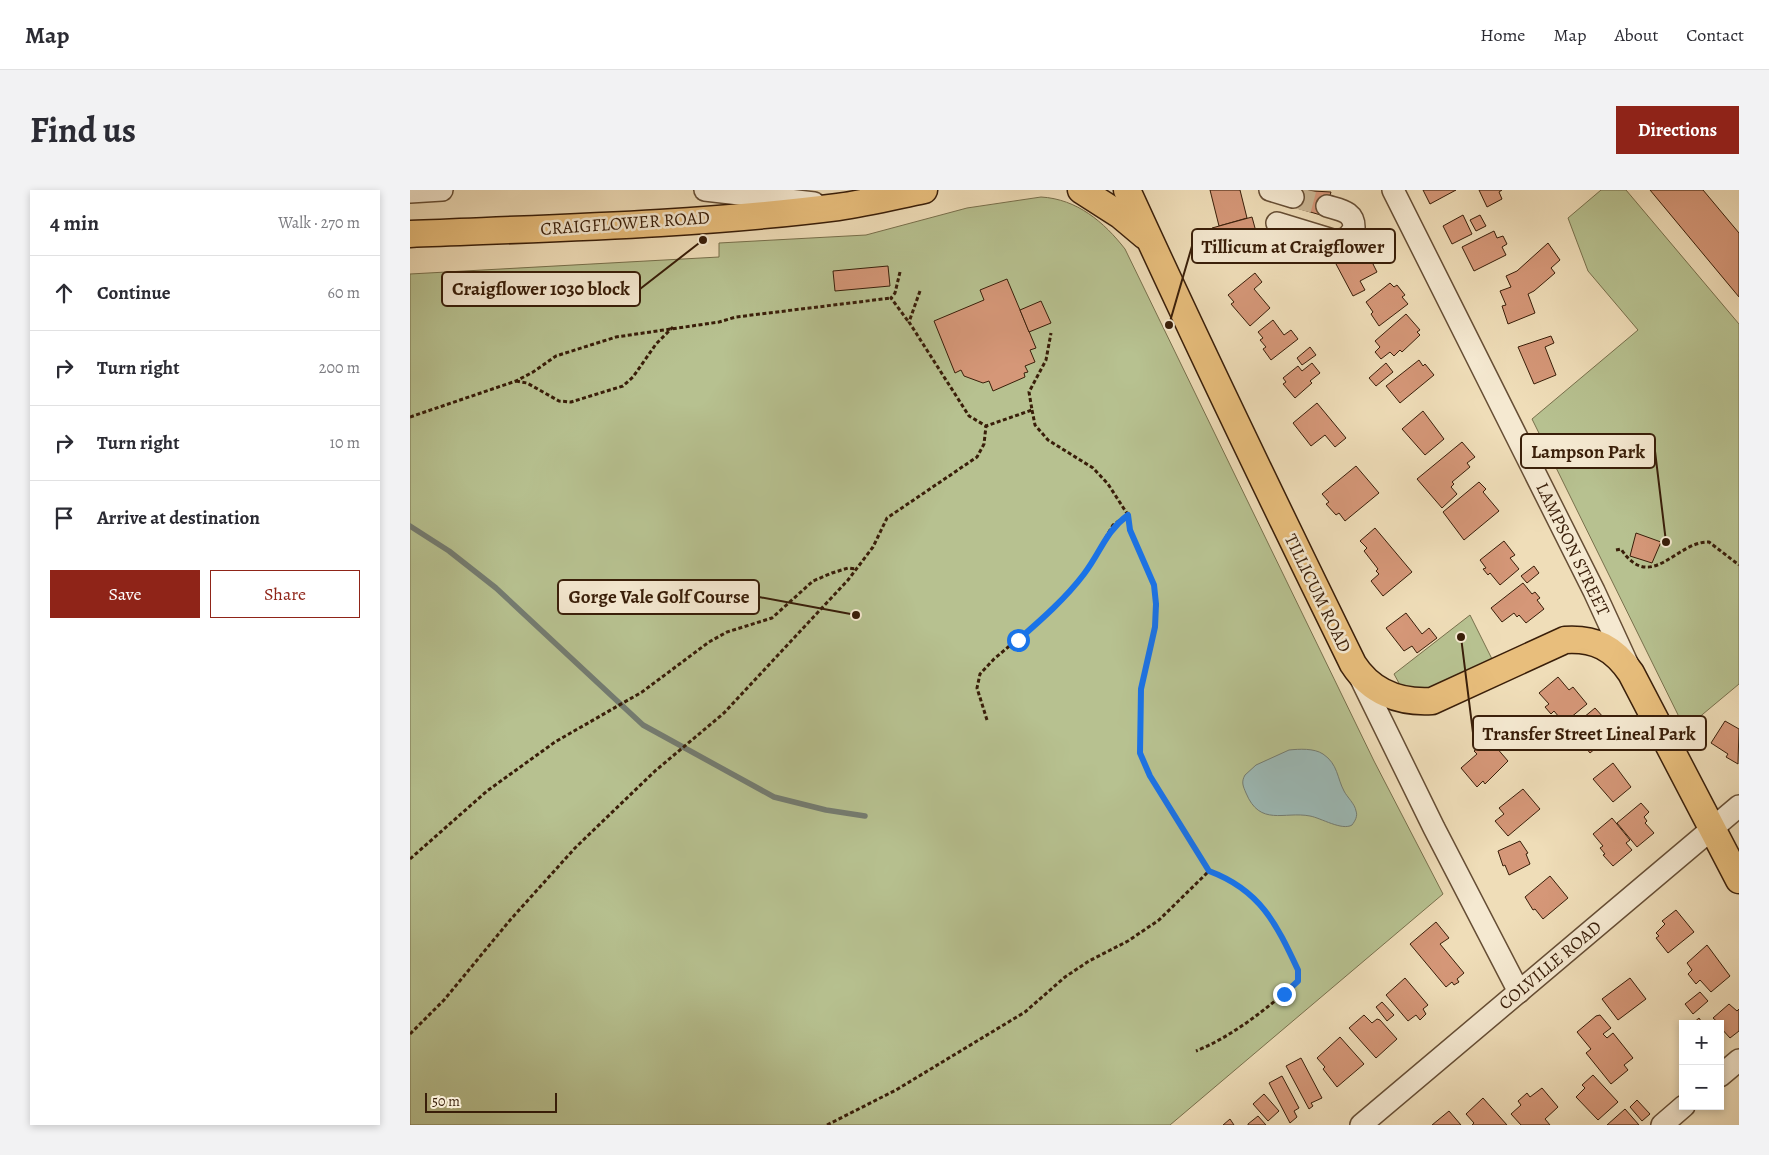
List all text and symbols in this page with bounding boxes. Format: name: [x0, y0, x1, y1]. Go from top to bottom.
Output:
text: Map: [25, 19, 69, 51]
text: Home: [1480, 23, 1525, 47]
text: Map: [1553, 23, 1586, 47]
text: About: [1614, 23, 1658, 47]
text: Contact: [1686, 23, 1744, 47]
text: Find us: [30, 106, 136, 154]
button: Directions: [1616, 106, 1739, 154]
street label: CRAIGFLOWER ROAD: [539, 205, 711, 241]
text: 4 min: [50, 209, 99, 237]
text: Walk · 270 m: [278, 212, 360, 234]
callout: Tillicum at Craigflower: [1192, 229, 1395, 263]
text: Tillicum at Craigflower: [1202, 234, 1385, 260]
callout: Craigflower 1030 block: [442, 272, 640, 306]
text: Craigflower 1030 block: [452, 276, 630, 302]
icon: ahead: [50, 279, 78, 307]
text: Continue: [97, 280, 171, 306]
text: 60 m: [328, 282, 360, 304]
icon: right: [50, 354, 78, 382]
text: Turn right: [97, 355, 179, 381]
text: 200 m: [319, 357, 360, 379]
icon: right: [50, 429, 78, 457]
text: Turn right: [97, 430, 179, 456]
text: 10 m: [330, 432, 360, 454]
callout: Lampson Park: [1521, 434, 1655, 468]
text: Lampson Park: [1531, 439, 1645, 465]
street label: LAMPSON STREET: [1530, 478, 1616, 620]
icon: arrive: [50, 504, 78, 532]
text: Arrive at destination: [97, 505, 260, 531]
street label: TILLICUM ROAD: [1279, 530, 1357, 656]
button: Save: [50, 570, 200, 618]
button: Share: [210, 570, 360, 618]
callout: Gorge Vale Golf Course: [558, 580, 759, 614]
text: Gorge Vale Golf Course: [569, 584, 750, 610]
route start: [1007, 629, 1030, 652]
callout: Transfer Street Lineal Park: [1473, 716, 1706, 750]
text: Transfer Street Lineal Park: [1482, 721, 1696, 747]
street label: COLVILLE ROAD: [1493, 915, 1607, 1015]
route end: [1273, 983, 1296, 1006]
map controls: [1679, 1020, 1724, 1110]
button: +: [1679, 1020, 1724, 1065]
button: −: [1679, 1065, 1724, 1110]
scale bar: [425, 1090, 558, 1113]
text: 50 m: [432, 1092, 460, 1111]

